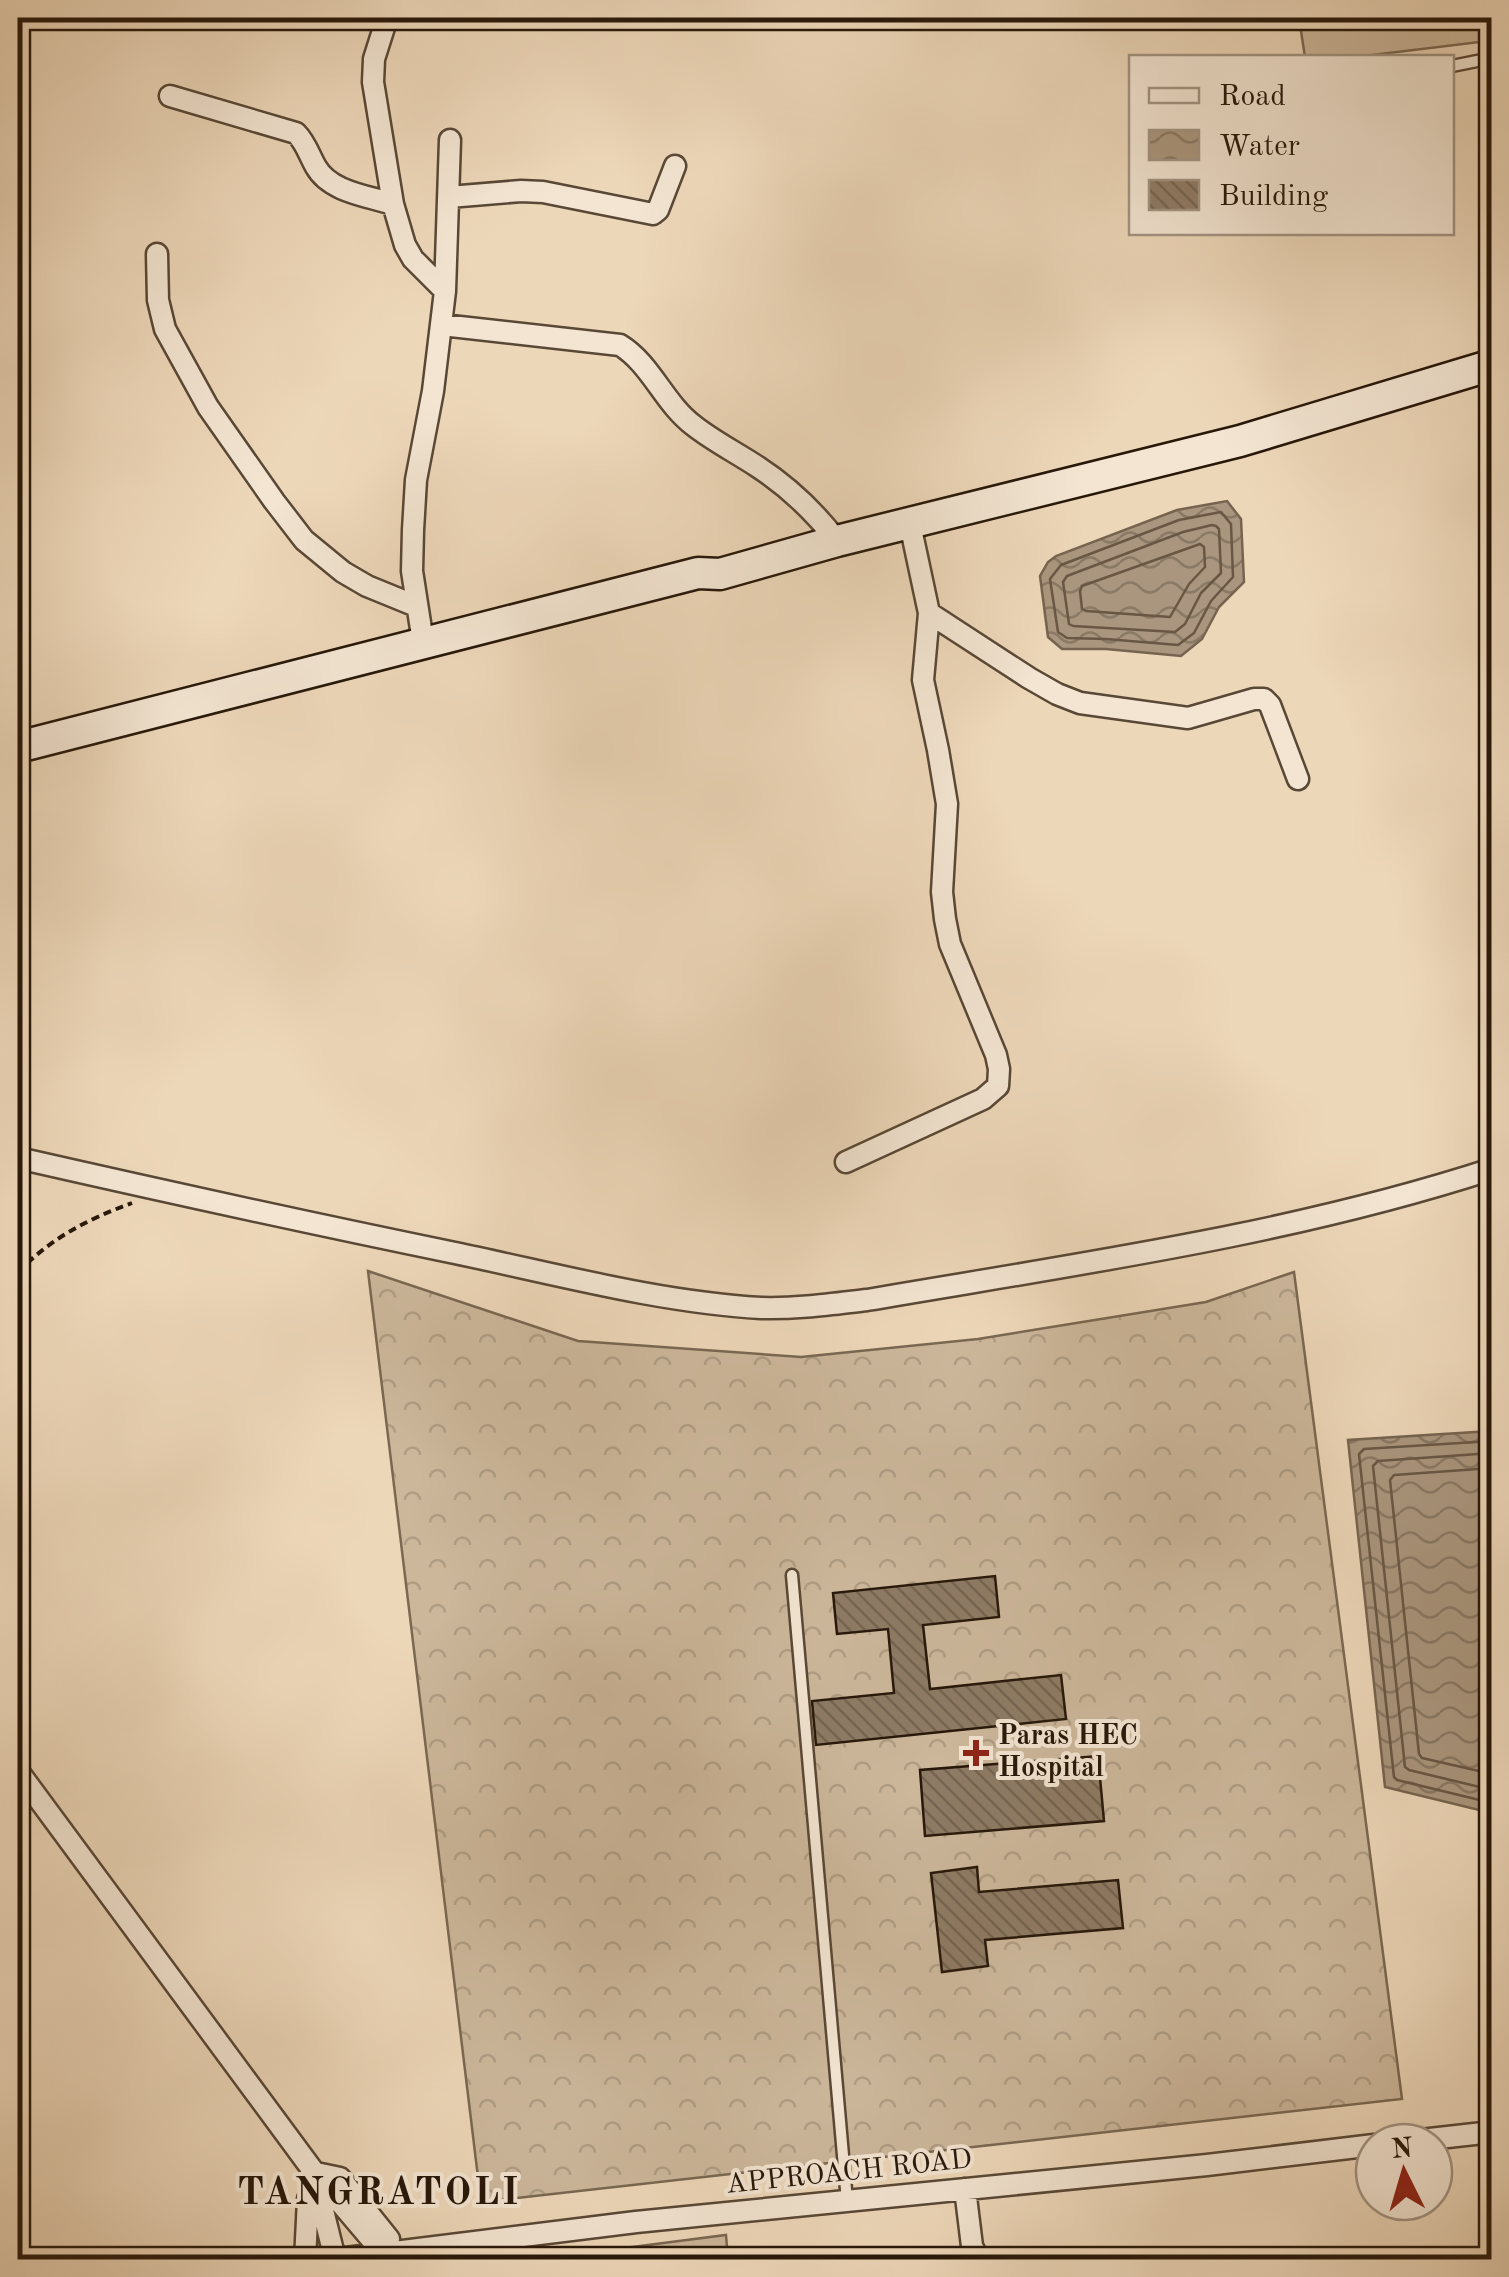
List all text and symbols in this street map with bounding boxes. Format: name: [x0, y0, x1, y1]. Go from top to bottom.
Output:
legend: [1129, 55, 1454, 235]
text: Road: [1219, 82, 1286, 112]
text: Water: [1219, 132, 1300, 162]
text: Building: [1219, 182, 1328, 212]
place label: Paras HEC Hospital: [998, 1723, 1138, 1783]
marker: Paras HEC Hospital: [963, 1740, 989, 1766]
north arrow: [1354, 2122, 1454, 2222]
text: N: [1390, 2135, 1415, 2165]
street label: APPROACH ROAD: [725, 2146, 973, 2200]
district label: TANGRATOLI: [237, 2175, 521, 2213]

